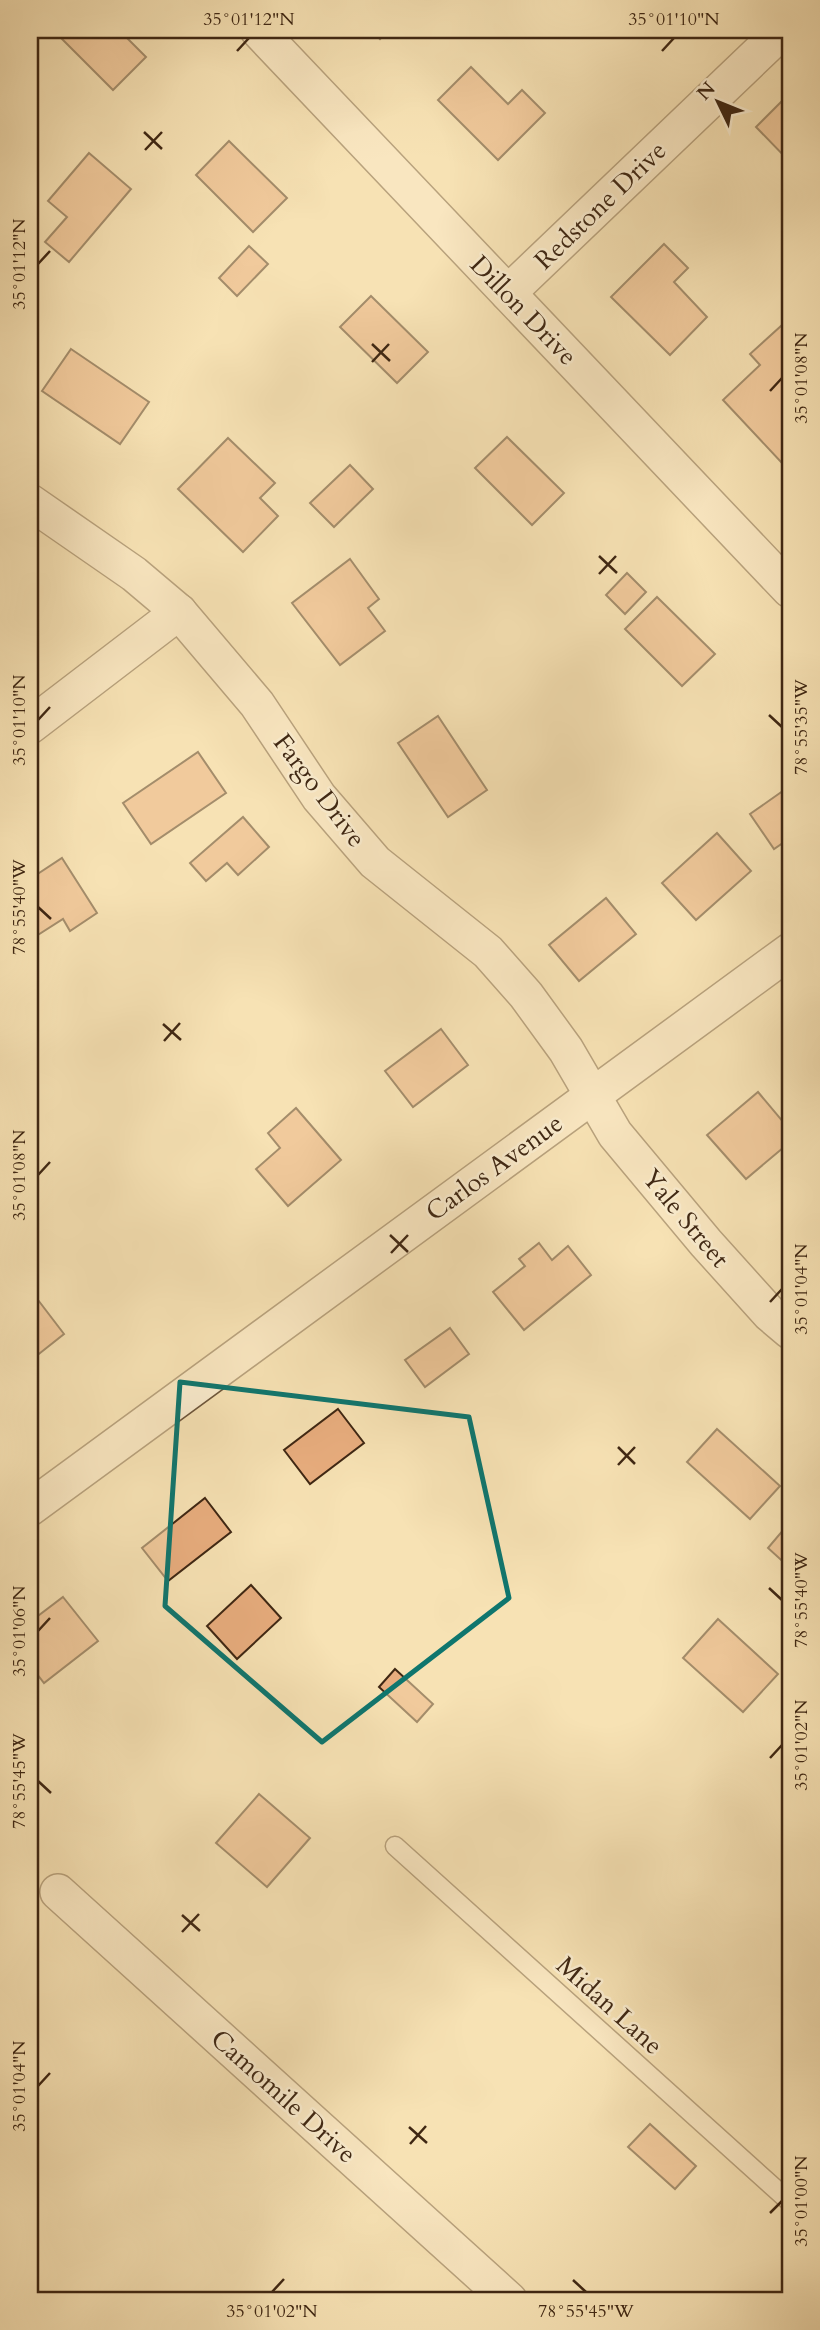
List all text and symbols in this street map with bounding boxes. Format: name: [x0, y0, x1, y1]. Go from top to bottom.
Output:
text: 35°01'12"N: [203, 7, 295, 32]
text: 35°01'10"N: [628, 7, 720, 32]
north arrow: [684, 66, 754, 136]
text: N: [691, 76, 722, 106]
street label: Redstone Drive: [527, 133, 674, 277]
text: 35°01'12"N: [7, 218, 32, 310]
street label: Dillon Drive: [462, 248, 585, 373]
text: 35°01'08"N: [789, 332, 814, 424]
text: 35°01'10"N: [7, 674, 32, 766]
text: 78°55'35"W: [789, 679, 814, 775]
street label: Fargo Drive: [265, 726, 374, 854]
text: 78°55'40"W: [7, 859, 32, 955]
street label: Carlos Avenue: [419, 1106, 570, 1229]
text: 35°01'08"N: [7, 1129, 32, 1221]
street label: Yale Street: [634, 1162, 737, 1275]
text: 35°01'04"N: [789, 1243, 814, 1335]
text: 78°55'40"W: [789, 1552, 814, 1648]
text: 35°01'06"N: [7, 1585, 32, 1677]
text: 35°01'02"N: [789, 1699, 814, 1791]
text: 78°55'45"W: [7, 1733, 32, 1829]
street label: Midan Lane: [549, 1948, 670, 2063]
street label: Camomile Drive: [203, 2022, 364, 2171]
text: 35°01'04"N: [7, 2040, 32, 2132]
text: 35°01'00"N: [789, 2155, 814, 2247]
text: 35°01'02"N: [226, 2299, 318, 2324]
text: 78°55'45"W: [538, 2299, 634, 2324]

